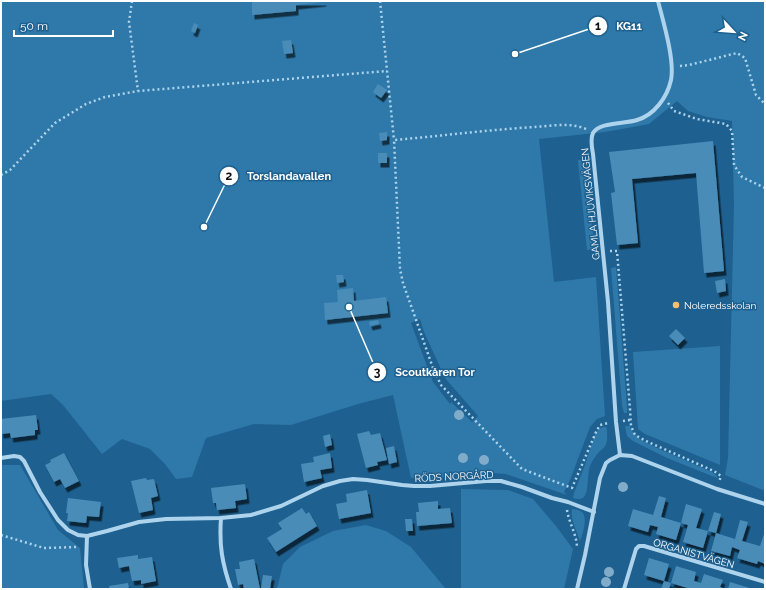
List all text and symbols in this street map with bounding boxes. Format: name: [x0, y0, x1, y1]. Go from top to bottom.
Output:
scale bar: [14, 12, 113, 38]
north arrow: [714, 12, 754, 52]
callout: KG11: [588, 14, 649, 37]
text: 50 m: [20, 19, 48, 33]
text: 1: [595, 19, 601, 33]
text: KG11: [616, 20, 642, 33]
text: N: [735, 30, 750, 43]
street label: GAMLA HJUVIKSVÄGEN: [579, 147, 602, 260]
callout: Torslandavallen: [219, 165, 339, 188]
text: 2: [226, 169, 233, 183]
text: Torslandavallen: [247, 170, 331, 183]
marker: Noleredsskolan: [671, 300, 681, 310]
place label: Noleredsskolan: [684, 300, 756, 311]
callout: Scoutkåren Tor: [367, 360, 483, 383]
text: 3: [374, 365, 381, 379]
text: Scoutkåren Tor: [395, 366, 475, 379]
street label: RÖDS NORGÅRD: [414, 469, 494, 484]
street label: ORGANISTVÄGEN: [652, 537, 736, 570]

